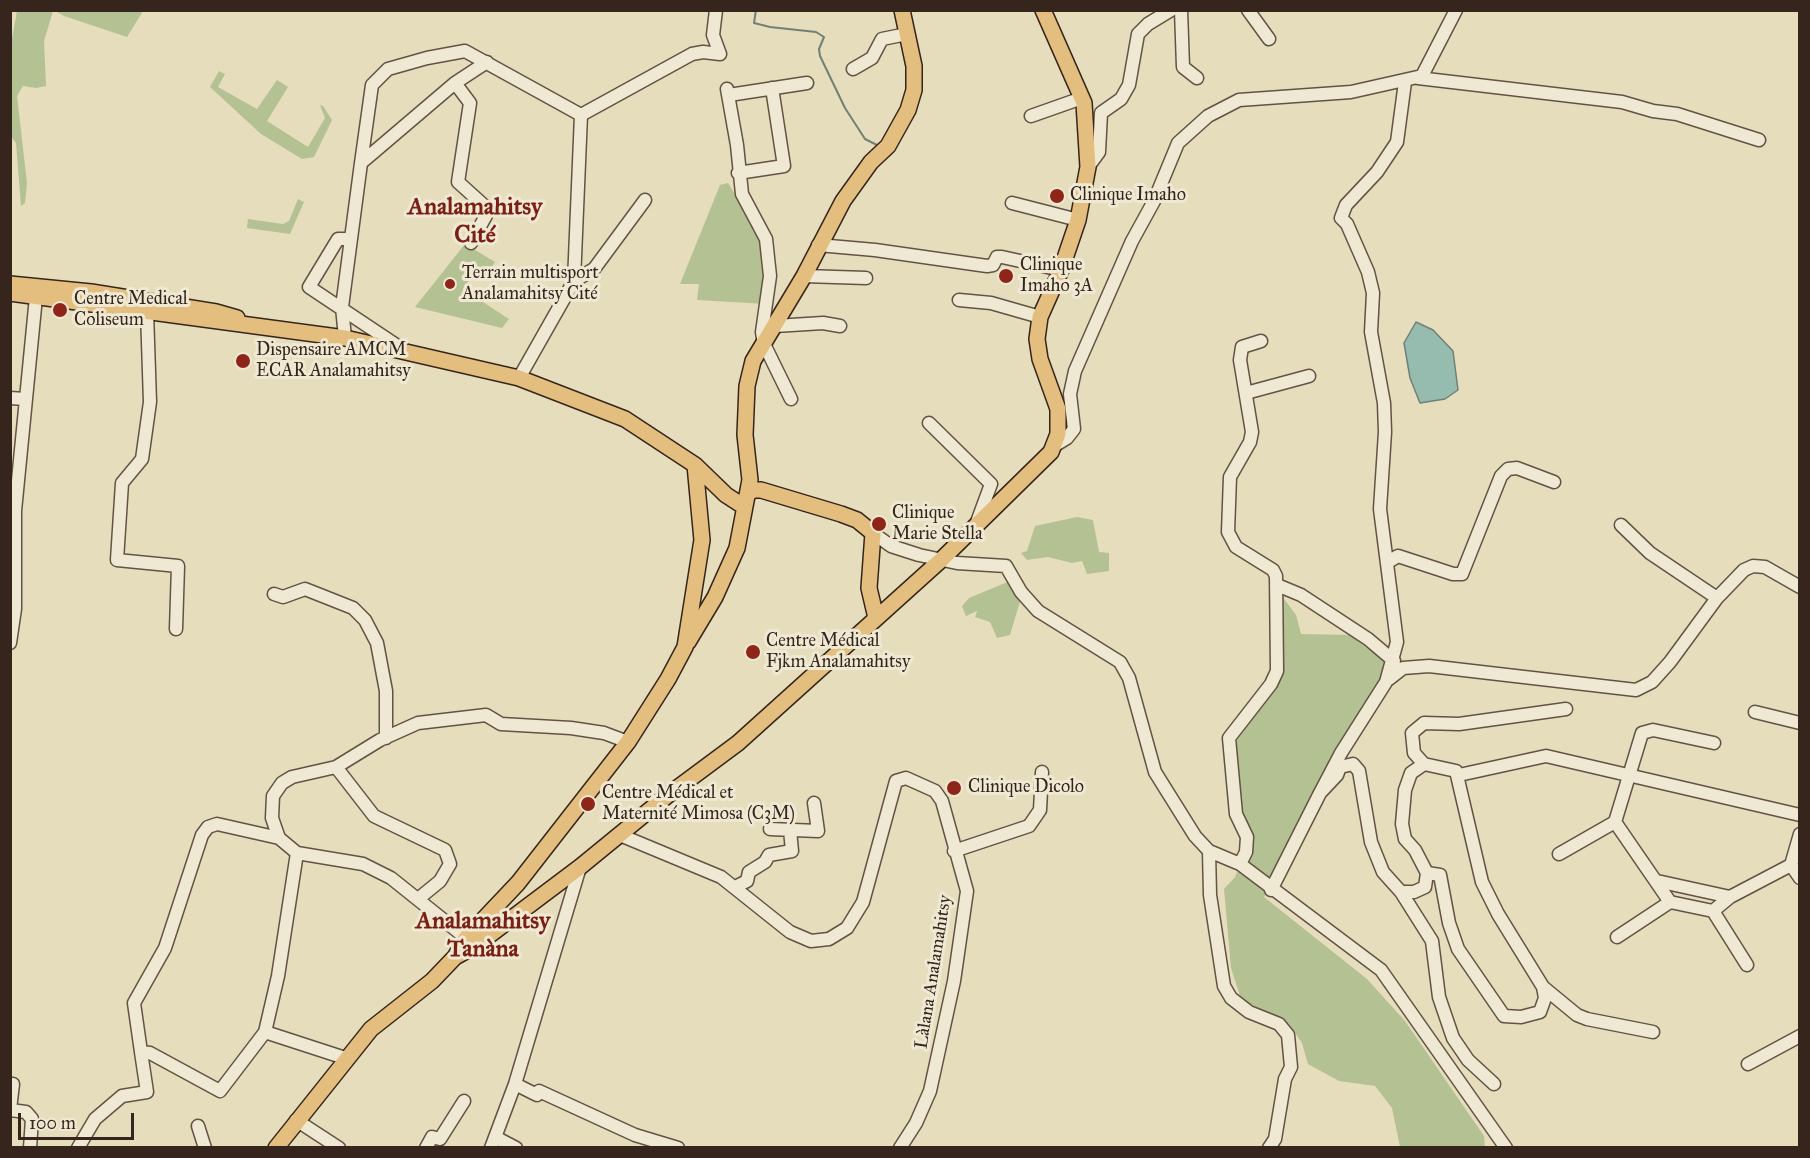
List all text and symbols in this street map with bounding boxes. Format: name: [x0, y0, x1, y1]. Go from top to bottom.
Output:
place label: Clinique Imaho: [1070, 185, 1186, 207]
marker: Clinique Imaho: [1048, 187, 1066, 205]
district label: Analamahitsy Cité: [408, 194, 542, 250]
place label: Clinique Imaho 3A: [1020, 255, 1093, 298]
place label: Terrain multisport Analamahitsy Cité: [462, 263, 599, 306]
marker: Clinique Imaho 3A: [997, 267, 1015, 285]
marker: Terrain multisport Analamahitsy Cité: [443, 277, 457, 291]
place label: Centre Medical Coliseum: [74, 289, 188, 332]
marker: Centre Medical Coliseum: [51, 301, 69, 319]
place label: Dispensaire AMCM ECAR Analamahitsy: [256, 340, 411, 382]
marker: Dispensaire AMCM ECAR Analamahitsy: [234, 352, 252, 370]
place label: Clinique Marie Stella: [892, 503, 983, 546]
marker: Clinique Marie Stella: [870, 515, 888, 533]
place label: Centre Médical Fjkm Analamahitsy: [766, 631, 910, 674]
marker: Centre Médical Fjkm Analamahitsy: [744, 643, 762, 661]
place label: Clinique Dicolo: [968, 777, 1084, 799]
marker: Clinique Dicolo: [945, 779, 963, 797]
place label: Centre Médical et Maternité Mimosa (C3M): [602, 783, 795, 826]
marker: Centre Médical et Maternité Mimosa (C3M): [579, 795, 597, 813]
street label: Làlana Analamahitsy: [911, 894, 957, 1050]
district label: Analamahitsy Tanàna: [416, 908, 550, 964]
scale bar: [21, 1101, 136, 1139]
text: 100 m: [29, 1112, 76, 1134]

